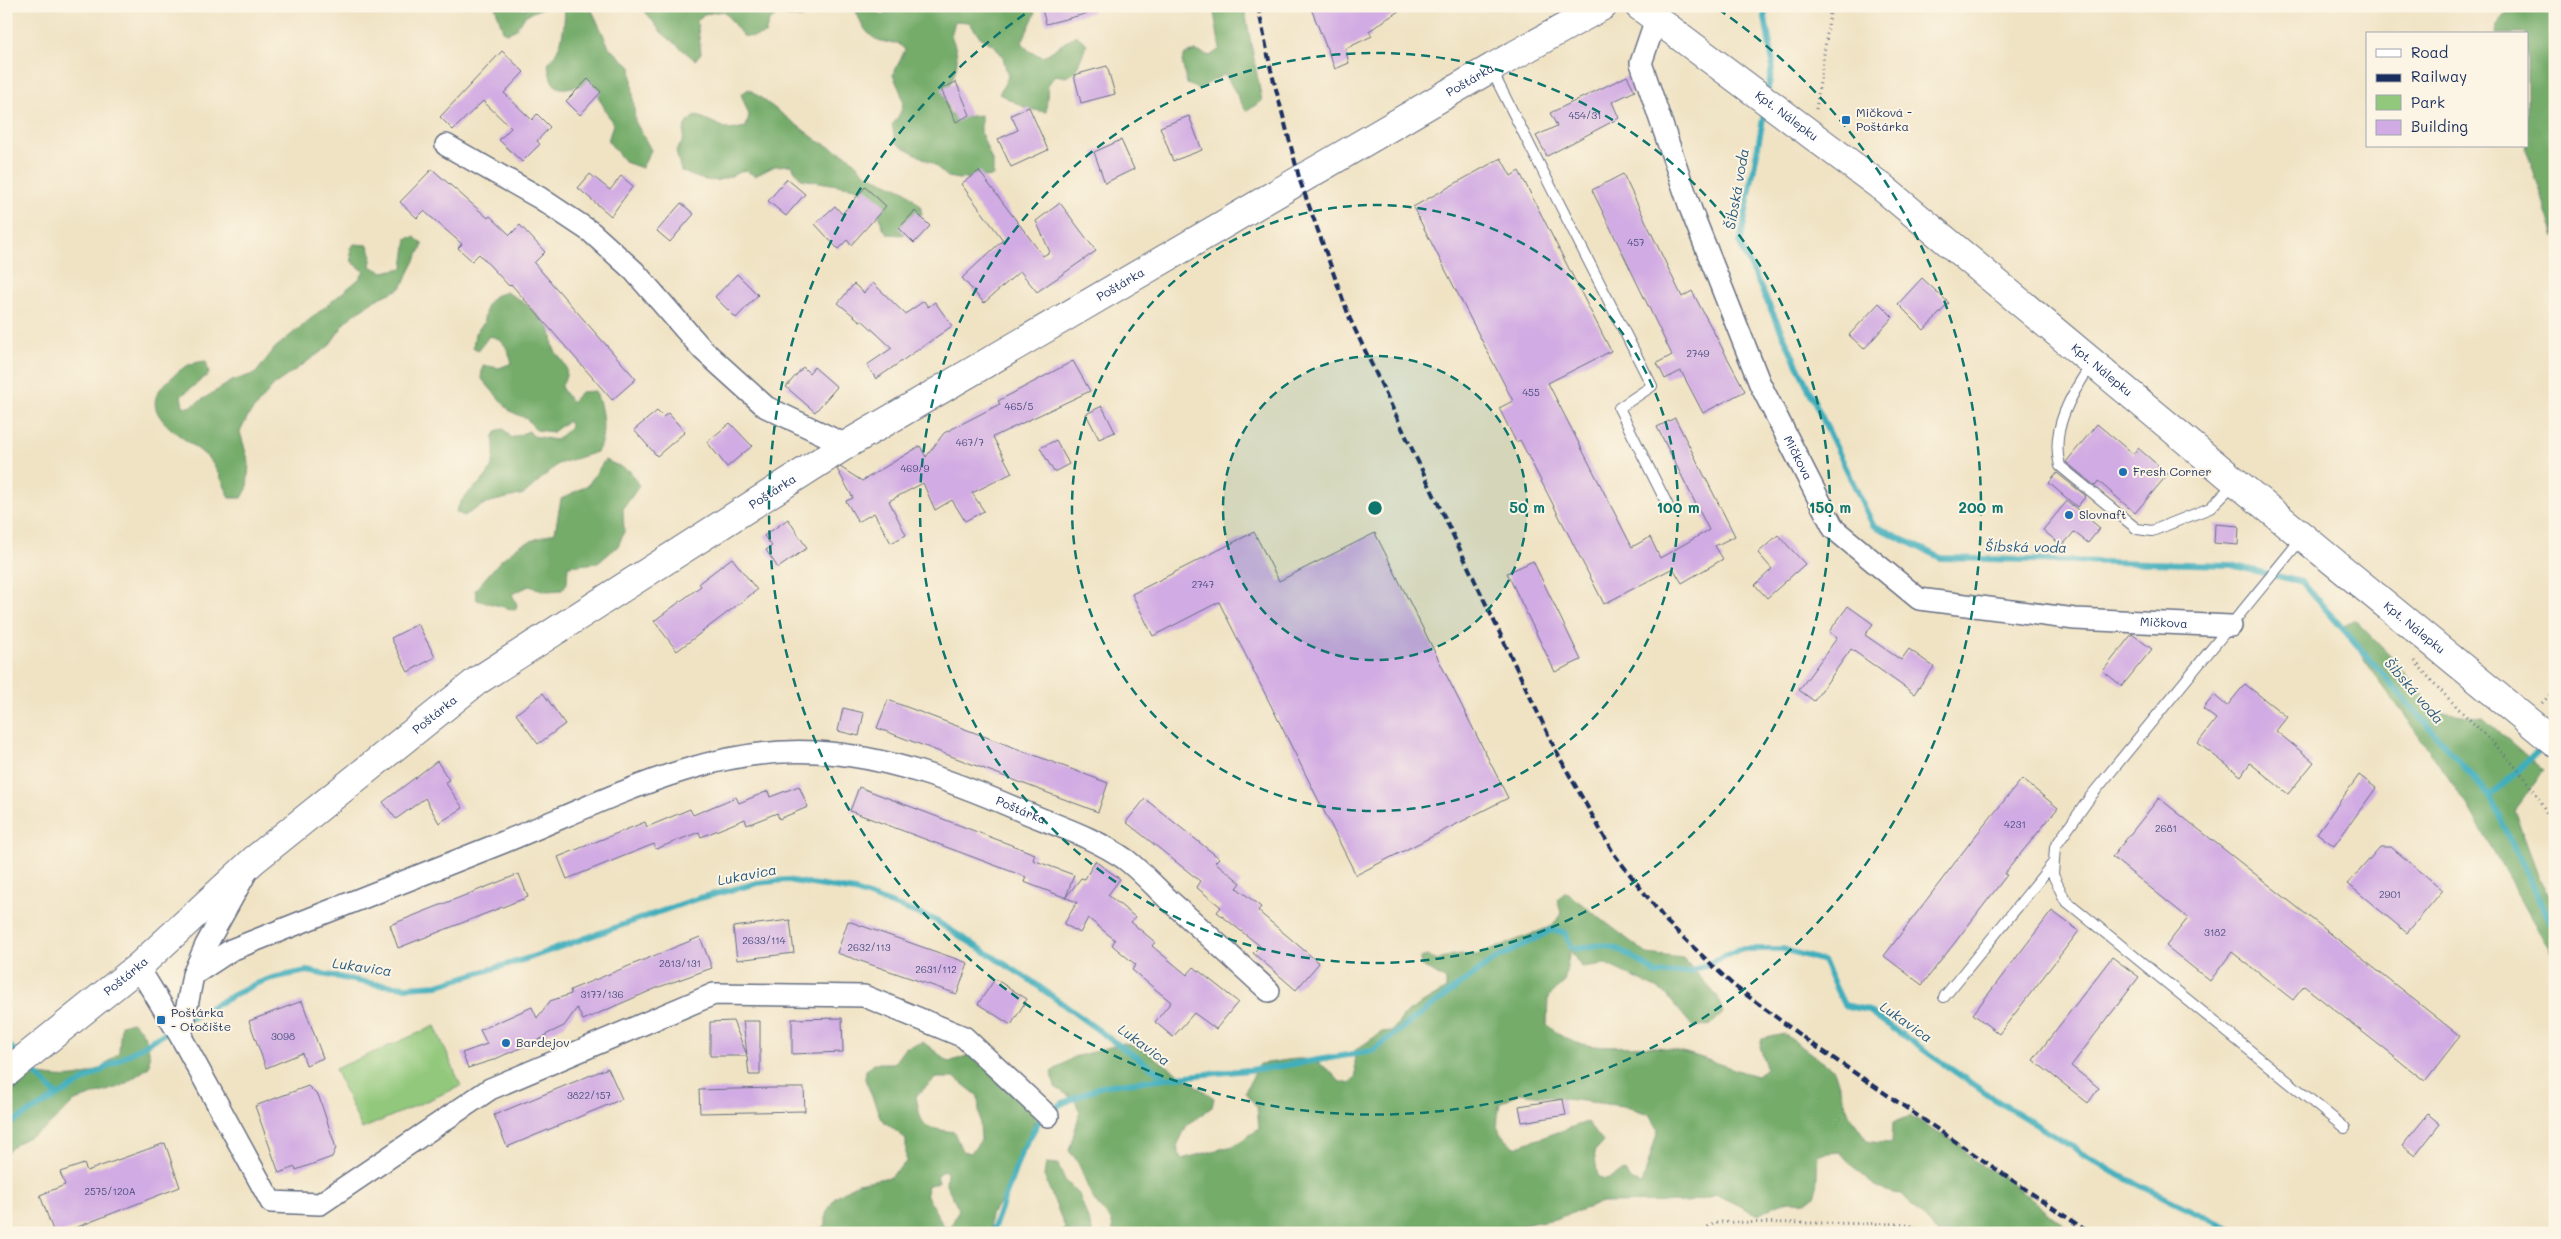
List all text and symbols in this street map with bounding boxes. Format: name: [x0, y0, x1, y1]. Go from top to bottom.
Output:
legend: [2366, 32, 2528, 148]
text: Road: [2411, 42, 2448, 62]
street label: Poštárka: [1443, 59, 1497, 100]
text: Railway: [2411, 66, 2467, 86]
street label: Kpt. Nálepku: [1752, 87, 1822, 144]
text: Park: [2411, 92, 2445, 112]
place label: Mičková - Poštárka: [1856, 104, 1912, 134]
house number: 454/31: [1568, 108, 1602, 122]
marker: Mičková - Poštárka: [1840, 114, 1852, 126]
text: Building: [2411, 116, 2468, 136]
water label: Šibská voda: [1720, 147, 1753, 231]
house number: 457: [1627, 235, 1645, 249]
street label: Poštárka: [1093, 263, 1147, 304]
street label: Kpt. Nálepku: [2069, 339, 2136, 399]
house number: 2749: [1687, 346, 1710, 360]
house number: 455: [1522, 385, 1540, 399]
house number: 465/5: [1005, 399, 1034, 413]
street label: Mičkova: [1781, 433, 1817, 482]
house number: 467/7: [956, 435, 985, 449]
house number: 469/9: [901, 461, 930, 475]
place label: Fresh Corner: [2133, 463, 2211, 479]
marker: Fresh Corner: [2117, 466, 2129, 478]
street label: Poštárka: [745, 470, 799, 512]
text: 50 m: [1509, 497, 1545, 517]
text: 100 m: [1656, 497, 1700, 517]
text: 150 m: [1809, 497, 1851, 517]
text: 200 m: [1959, 497, 2004, 517]
centre of rings: [1366, 499, 1384, 517]
place label: Slovnaft: [2079, 506, 2126, 522]
marker: Slovnaft: [2063, 509, 2075, 521]
water label: Šibská voda: [1985, 536, 2067, 557]
house number: 2747: [1192, 577, 1215, 591]
street label: Kpt. Nálepku: [2381, 597, 2449, 657]
street label: Mičkova: [2140, 613, 2188, 631]
water label: Šibská voda: [2380, 654, 2448, 728]
street label: Poštárka: [409, 691, 460, 737]
street label: Poštárka: [994, 792, 1049, 827]
house number: 4231: [2004, 817, 2026, 831]
house number: 2681: [2155, 821, 2177, 835]
water label: Lukavica: [716, 859, 778, 890]
house number: 2901: [2379, 887, 2401, 901]
house number: 3182: [2204, 925, 2226, 939]
house number: 2633/114: [742, 933, 786, 947]
house number: 2632/113: [847, 940, 891, 954]
street label: Poštárka: [100, 953, 151, 999]
water label: Lukavica: [331, 953, 393, 980]
house number: 2813/131: [659, 956, 701, 970]
house number: 2631/112: [915, 962, 957, 976]
house number: 3177/136: [580, 987, 624, 1001]
water label: Lukavica: [1876, 997, 1936, 1047]
place label: Poštárka - Otočište: [171, 1004, 231, 1034]
marker: Poštárka - Otočište: [155, 1014, 167, 1026]
water label: Lukavica: [1115, 1019, 1174, 1070]
house number: 3098: [271, 1029, 295, 1043]
place label: Bardejov: [516, 1034, 569, 1050]
marker: Bardejov: [500, 1037, 512, 1049]
house number: 3822/157: [567, 1088, 612, 1102]
house number: 2575/120A: [84, 1184, 136, 1198]

